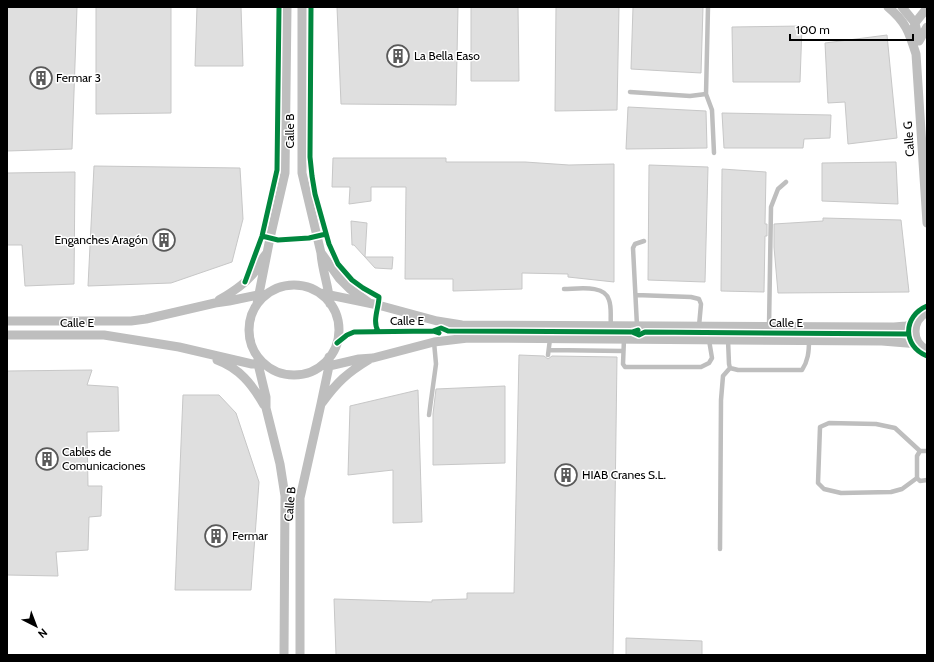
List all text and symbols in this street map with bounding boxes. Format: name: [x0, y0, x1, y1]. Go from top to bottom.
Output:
scale bar: [790, 16, 913, 42]
text: 100 m: [796, 22, 830, 37]
building icon: La Bella Easo: [385, 43, 411, 69]
place label: La Bella Easo: [414, 48, 480, 63]
building icon: Fermar 3: [28, 65, 54, 91]
place label: Fermar 3: [56, 70, 101, 85]
street label: Calle B: [282, 114, 297, 148]
street label: Calle G: [900, 121, 917, 157]
building icon: Enganches Aragón: [151, 227, 177, 253]
place label: Enganches Aragón: [54, 232, 148, 247]
street label: Calle E: [390, 313, 424, 328]
street label: Calle E: [60, 315, 94, 330]
street label: Calle E: [769, 315, 803, 330]
place label: Cables de Comunicaciones: [62, 444, 146, 473]
building icon: Cables de Comunicaciones: [34, 446, 60, 472]
building icon: HIAB Cranes S.L.: [553, 462, 579, 488]
place label: HIAB Cranes S.L.: [582, 467, 666, 482]
street label: Calle B: [281, 486, 298, 522]
building icon: Fermar: [203, 523, 229, 549]
place label: Fermar: [232, 528, 268, 543]
north arrow: [16, 606, 56, 646]
text: N: [35, 626, 50, 641]

